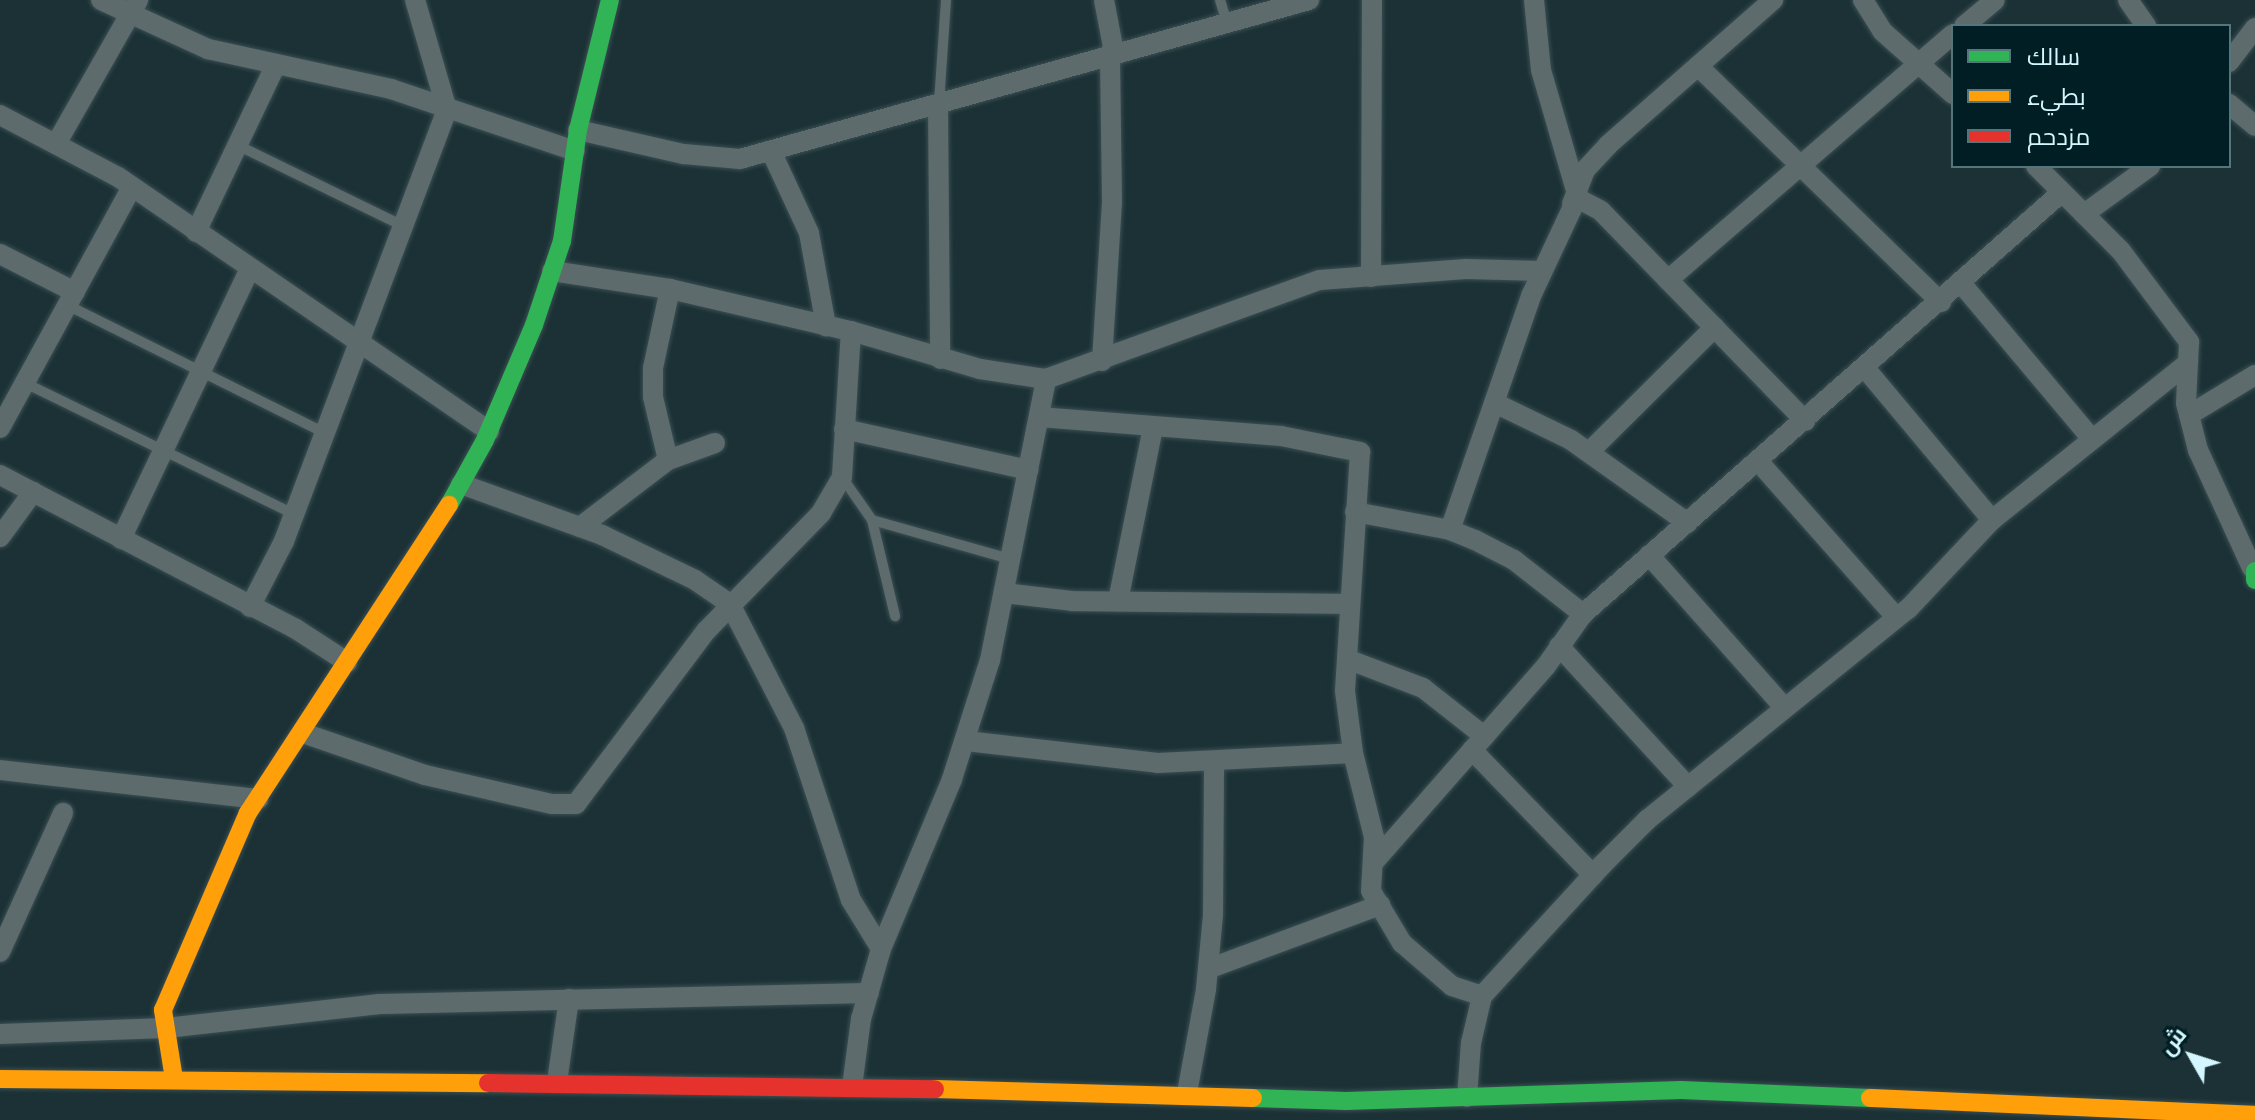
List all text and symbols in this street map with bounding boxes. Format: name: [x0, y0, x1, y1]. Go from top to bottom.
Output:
legend: [1951, 24, 2231, 168]
text: سالك: [2027, 41, 2080, 70]
text: بطيء: [2027, 81, 2086, 110]
text: مزدحم: [2027, 121, 2090, 150]
north arrow: [2151, 1016, 2231, 1096]
text: ش: [2153, 1021, 2191, 1060]

